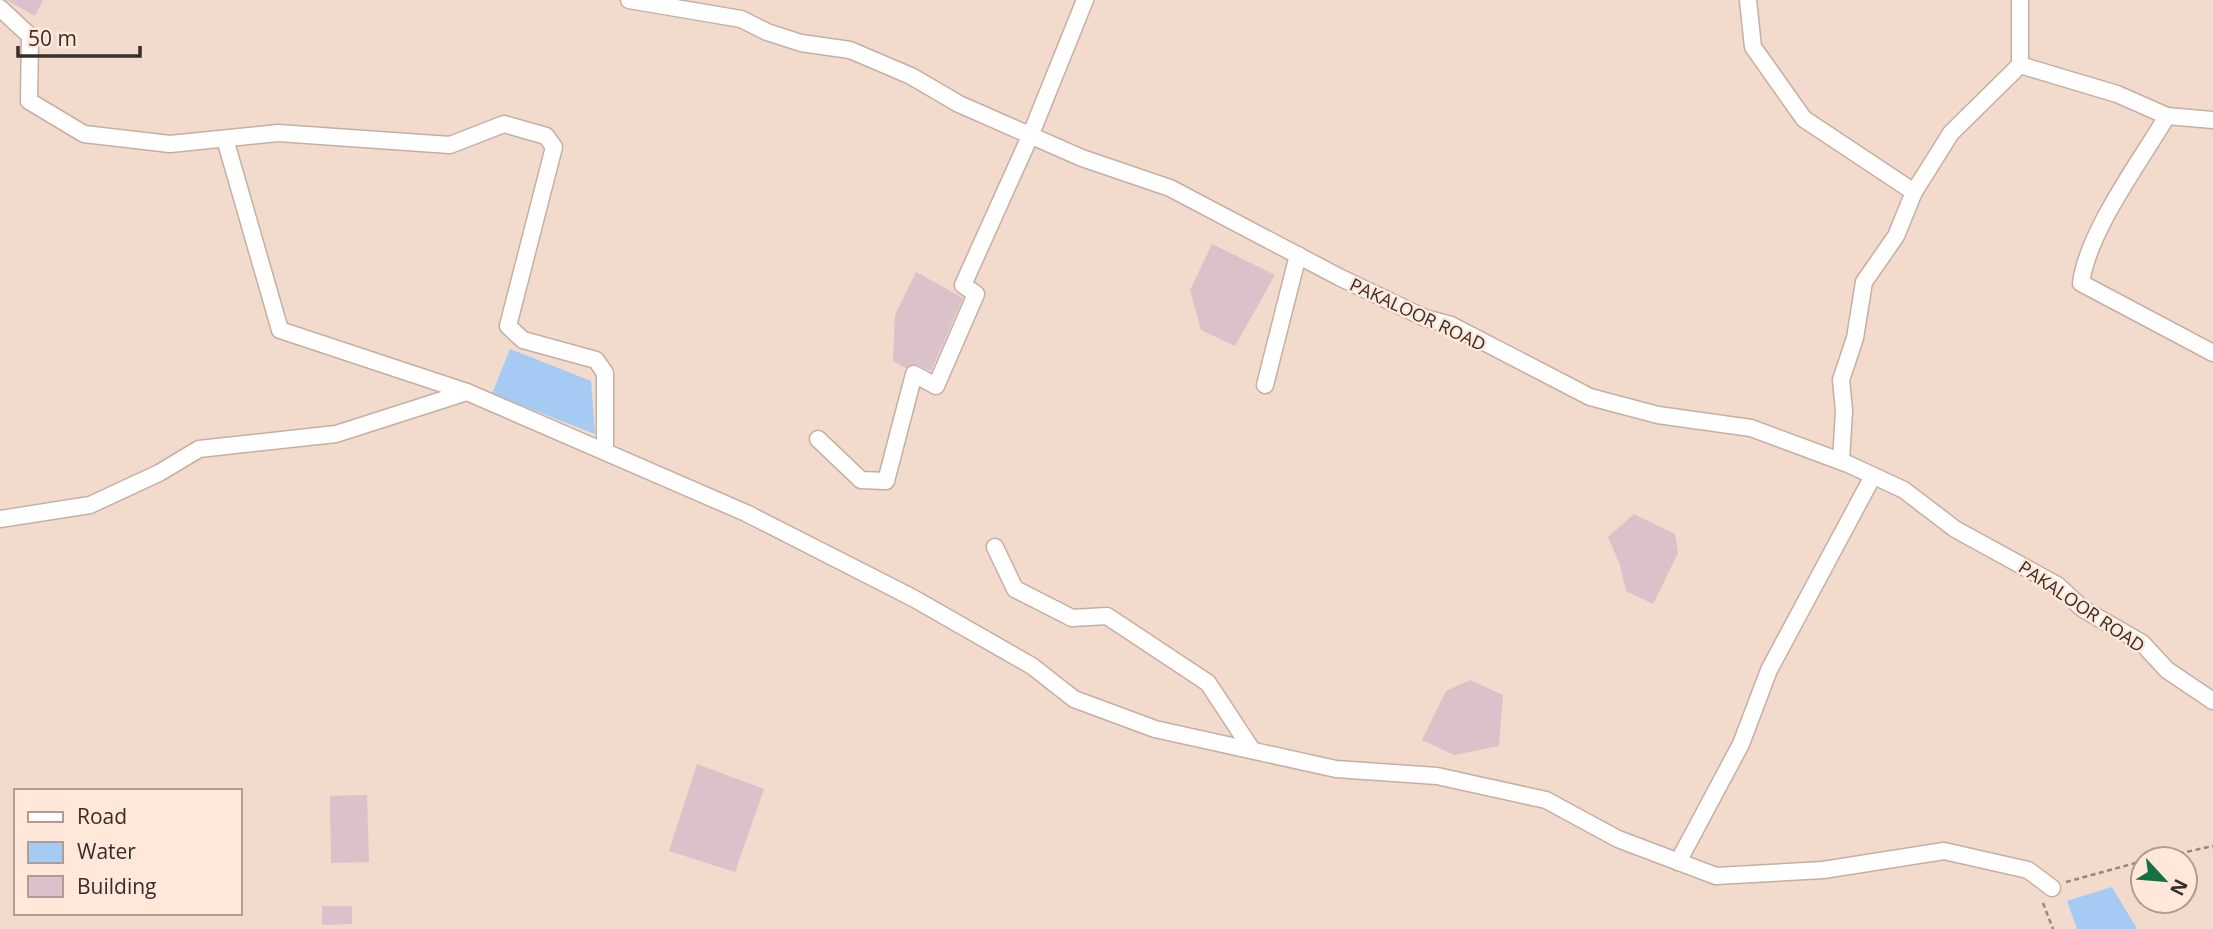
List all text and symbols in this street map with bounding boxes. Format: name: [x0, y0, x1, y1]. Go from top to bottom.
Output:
scale bar: [18, 14, 140, 58]
text: 50 m: [28, 24, 77, 52]
street label: PAKALOOR ROAD: [1346, 272, 1490, 356]
street label: PAKALOOR ROAD: [2014, 555, 2150, 657]
legend: [14, 789, 242, 915]
text: Road: [77, 802, 127, 830]
text: Water: [77, 837, 136, 865]
north arrow: [2129, 845, 2199, 915]
text: Building: [77, 872, 156, 900]
text: N: [2164, 875, 2194, 900]

